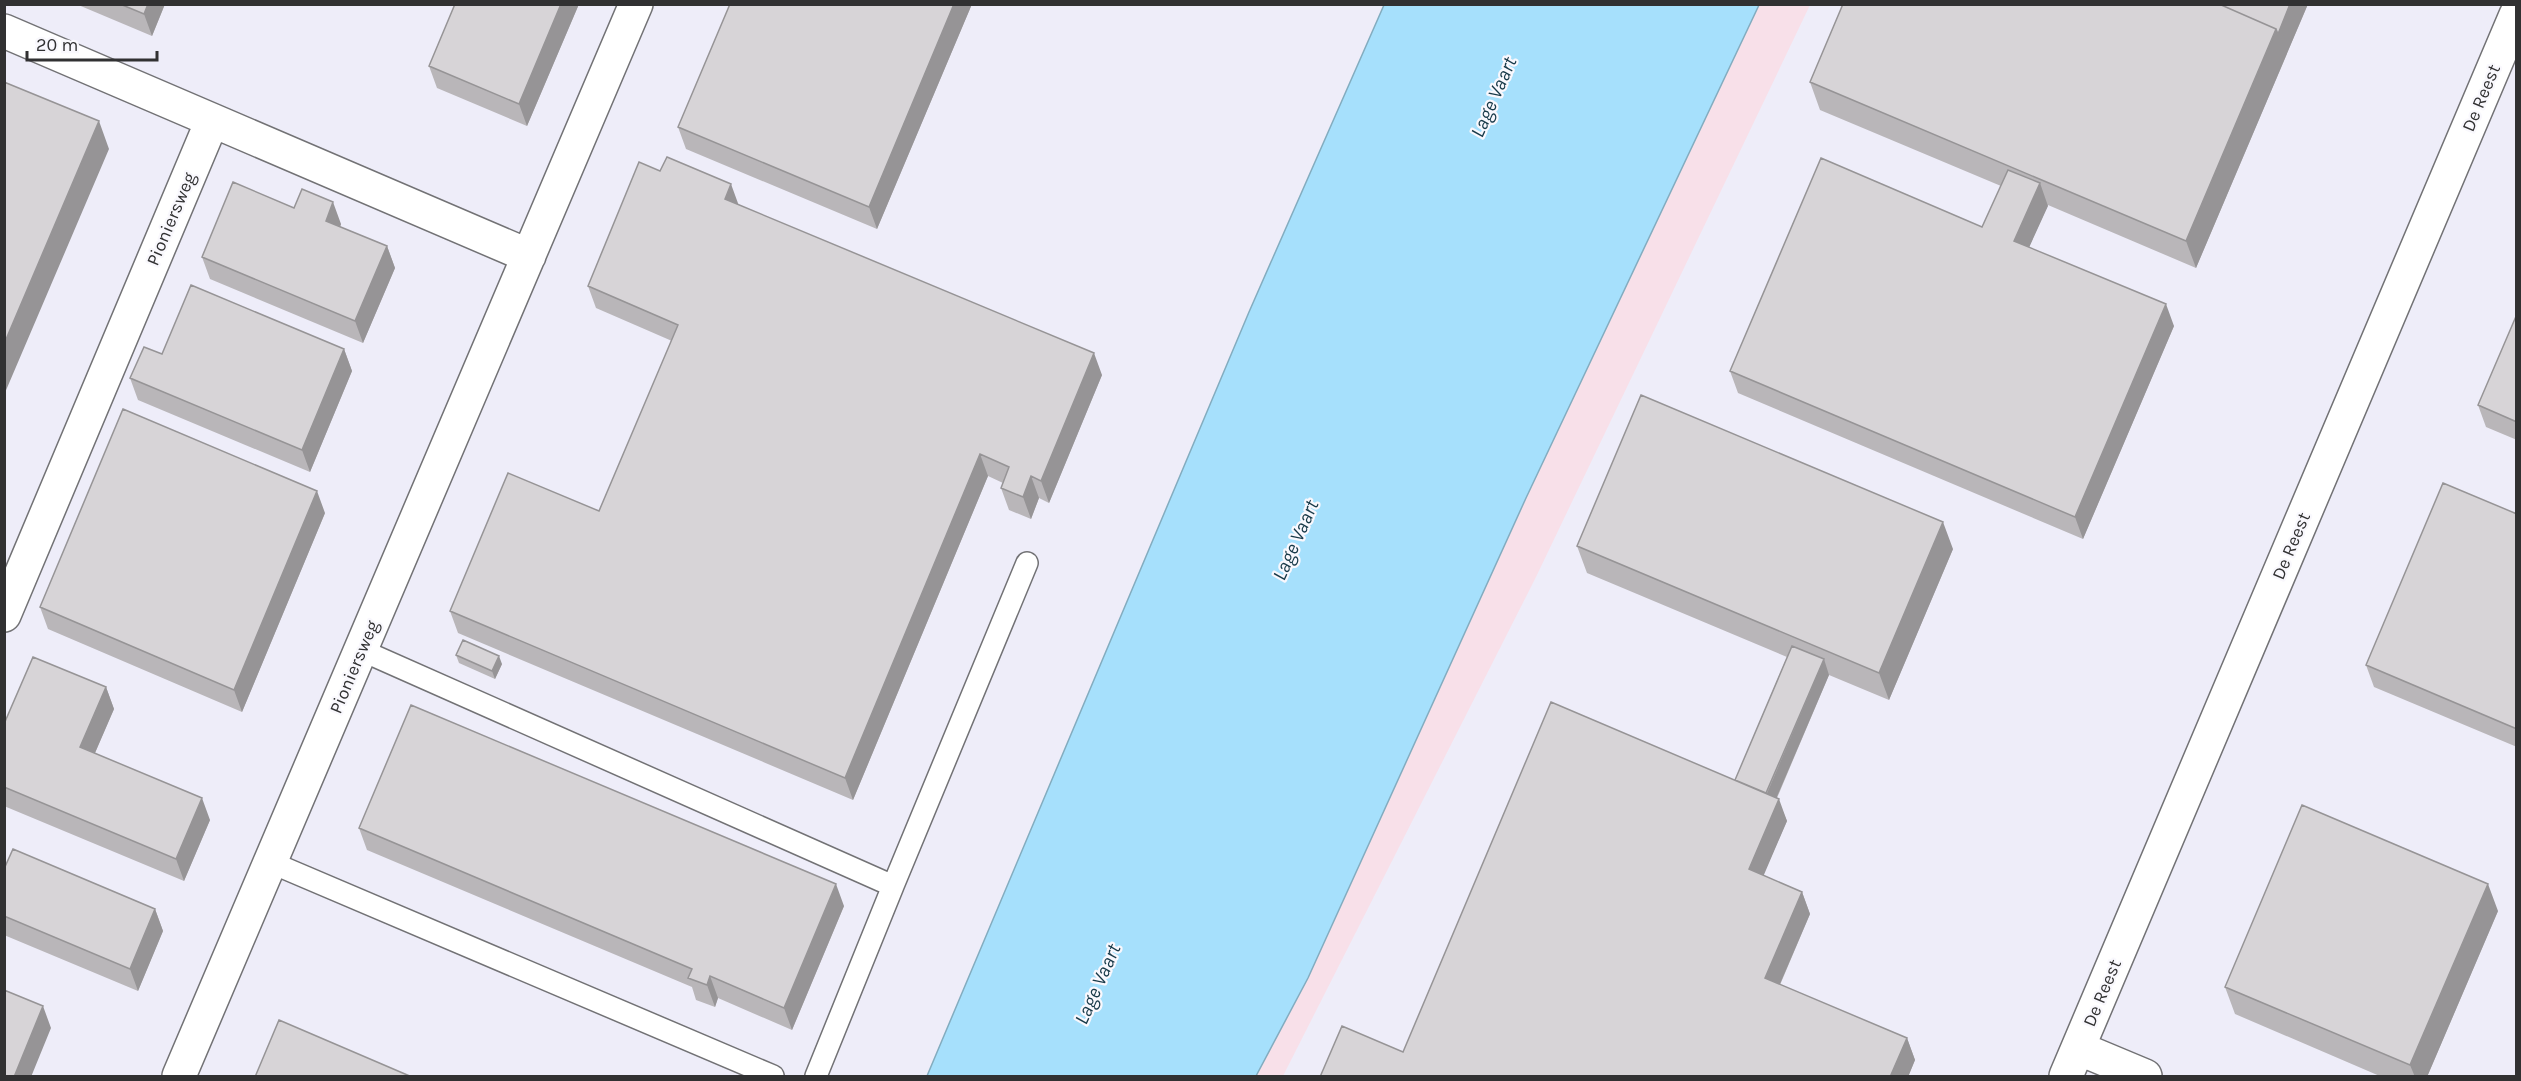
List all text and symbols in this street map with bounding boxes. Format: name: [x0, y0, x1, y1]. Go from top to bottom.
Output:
scale bar: [27, 24, 158, 62]
text: 20 m: [36, 34, 78, 56]
water label: Lage Vaart: [1466, 53, 1521, 141]
street label: De Reest: [2457, 61, 2505, 135]
street label: Pioniersweg: [142, 169, 200, 269]
water label: Lage Vaart: [1268, 496, 1323, 584]
street label: De Reest: [2267, 509, 2315, 583]
street label: Pioniersweg: [325, 617, 383, 717]
water label: Lage Vaart: [1070, 940, 1125, 1028]
street label: De Reest: [2078, 956, 2126, 1030]

